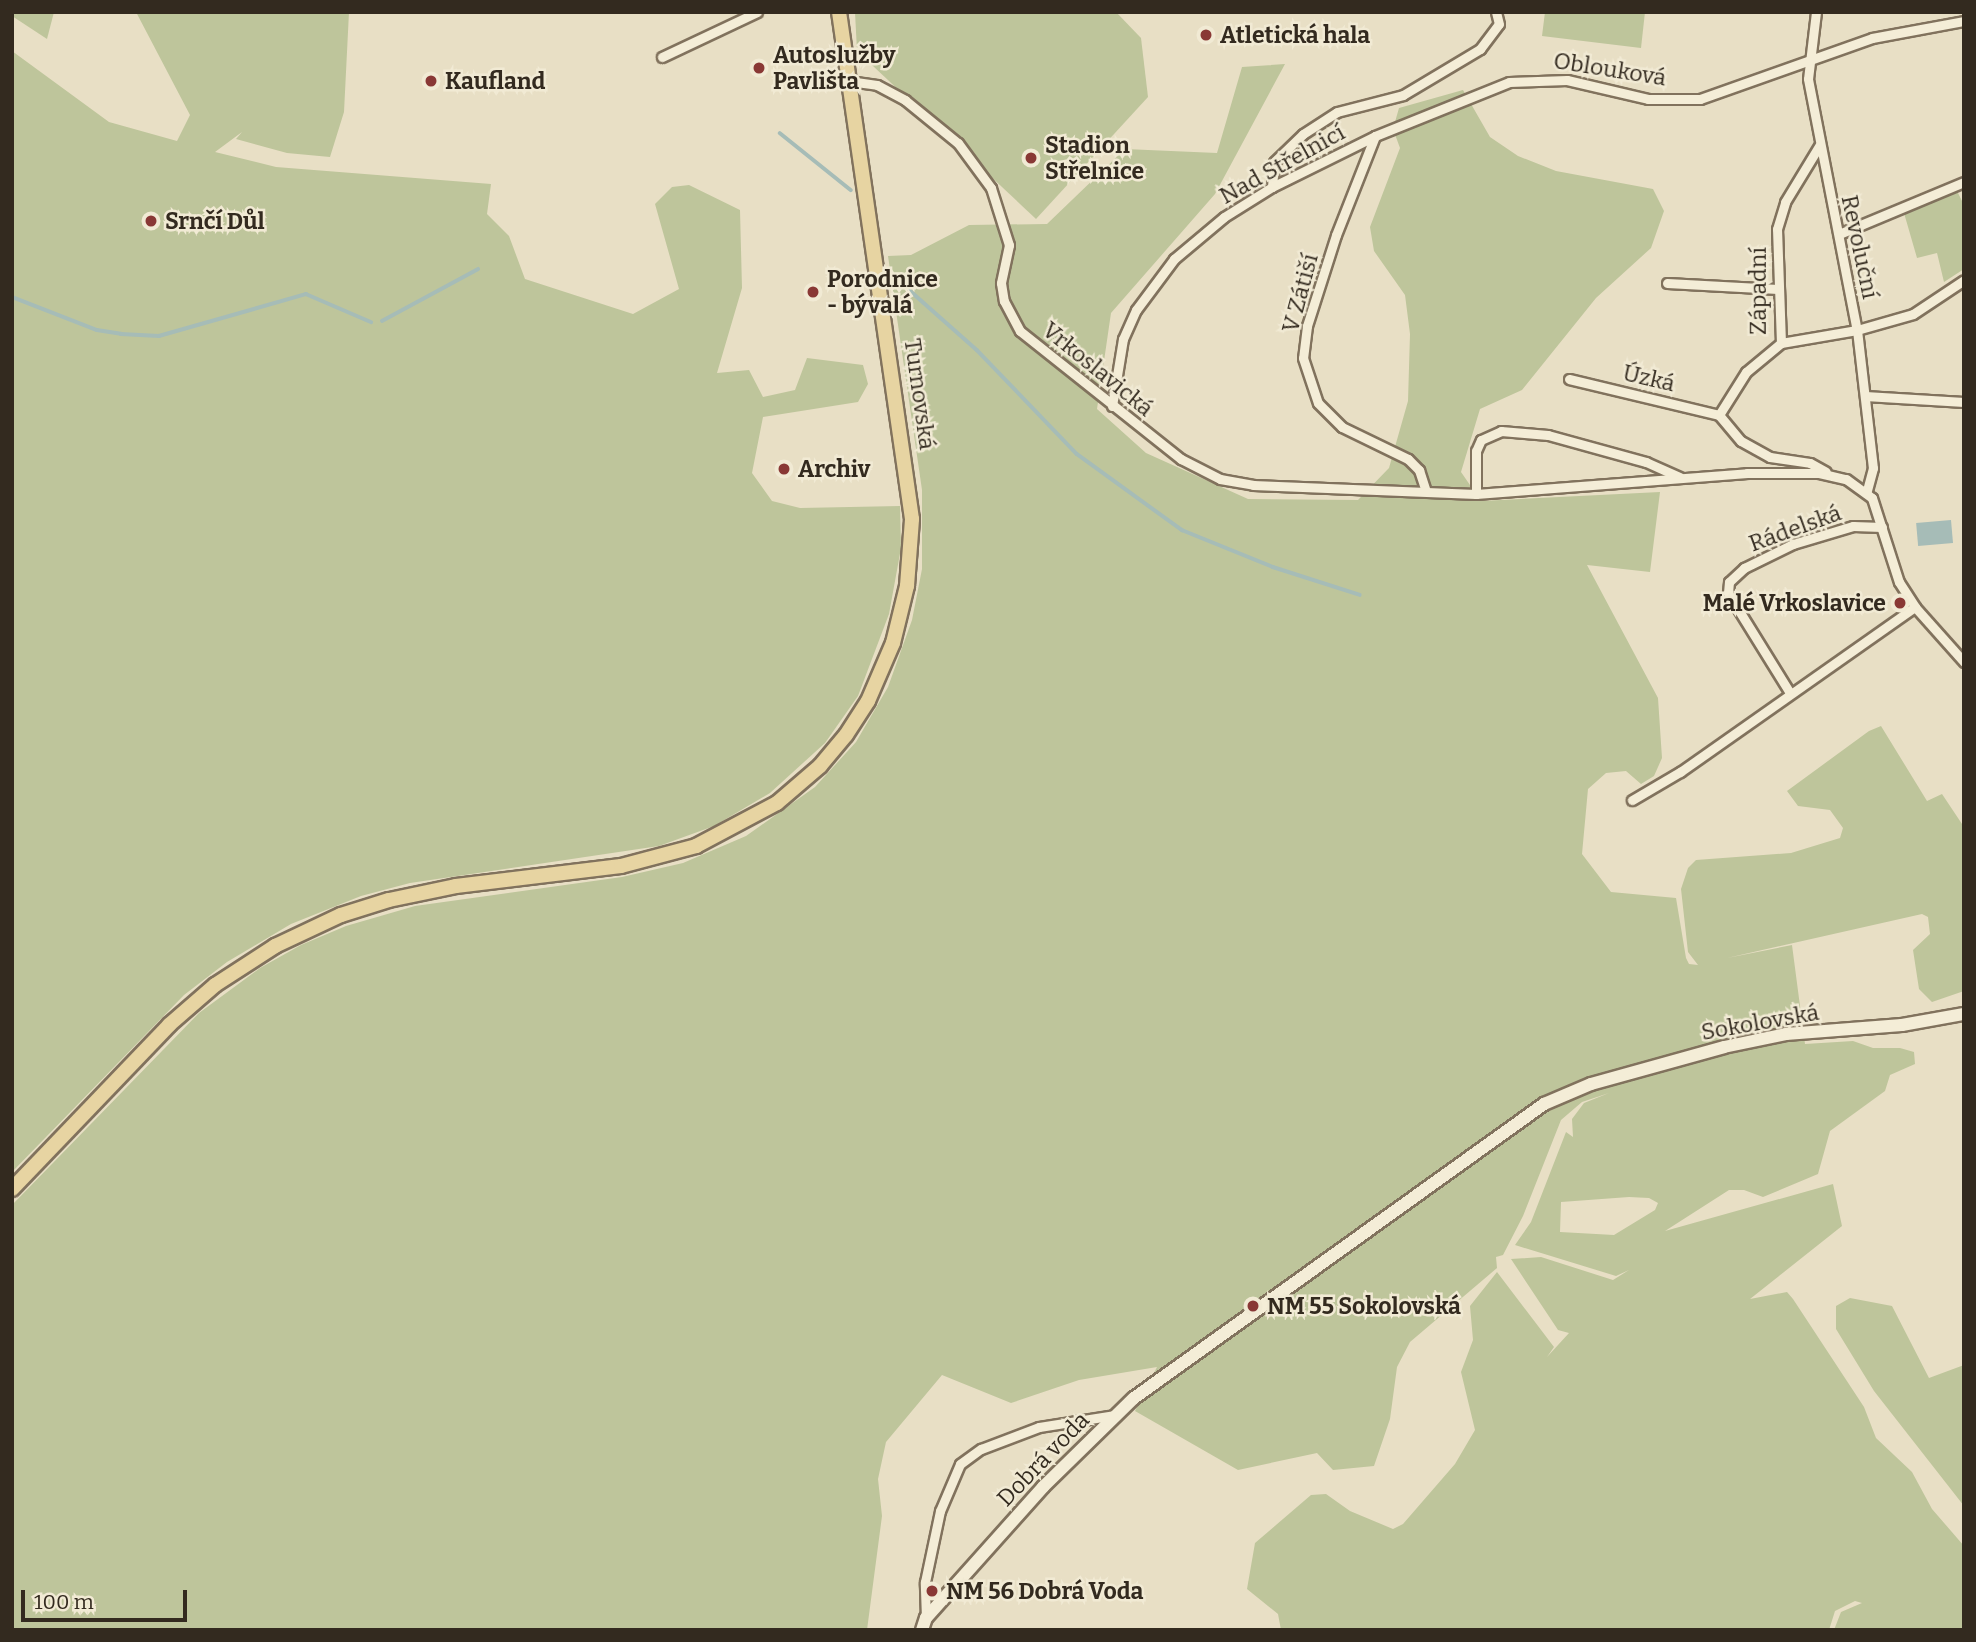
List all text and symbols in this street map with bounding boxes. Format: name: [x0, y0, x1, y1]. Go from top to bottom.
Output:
place label: Atletická hala: [1220, 21, 1370, 49]
marker: Atletická hala: [1198, 27, 1214, 43]
place label: Autoslužby Pavlišta: [773, 41, 896, 95]
street label: Oblouková: [1552, 46, 1668, 92]
marker: Autoslužby Pavlišta: [751, 60, 767, 76]
place label: Kaufland: [445, 67, 546, 95]
marker: Kaufland: [423, 73, 439, 89]
street label: Nad Střelnicí: [1214, 118, 1350, 210]
place label: Stadion Střelnice: [1045, 131, 1144, 185]
marker: Stadion Střelnice: [1023, 150, 1039, 166]
street label: Revoluční: [1836, 193, 1884, 301]
place label: Srnčí Důl: [165, 207, 265, 235]
marker: Srnčí Důl: [143, 213, 159, 229]
street label: Západní: [1744, 247, 1772, 335]
street label: V Zátiší: [1276, 250, 1324, 336]
place label: Porodnice - bývalá: [827, 265, 938, 319]
marker: Porodnice - bývalá: [805, 284, 821, 300]
street label: Vrkoslavická: [1037, 316, 1159, 422]
street label: Turnovská: [899, 337, 941, 451]
street label: Úzká: [1620, 359, 1678, 397]
place label: Archiv: [798, 455, 870, 483]
marker: Archiv: [776, 461, 792, 477]
street label: Rádelská: [1745, 499, 1845, 557]
place label: Malé Vrkoslavice: [1703, 589, 1886, 617]
marker: Malé Vrkoslavice: [1892, 595, 1908, 611]
street label: Sokolovská: [1699, 998, 1821, 1046]
place label: NM 55 Sokolovská: [1267, 1292, 1461, 1320]
marker: NM 55 Sokolovská: [1245, 1298, 1261, 1314]
street label: Dobrá voda: [991, 1406, 1095, 1512]
scale bar: [24, 1576, 191, 1620]
place label: NM 56 Dobrá Voda: [946, 1577, 1143, 1605]
marker: NM 56 Dobrá Voda: [924, 1583, 940, 1599]
text: 100 m: [34, 1589, 94, 1615]

